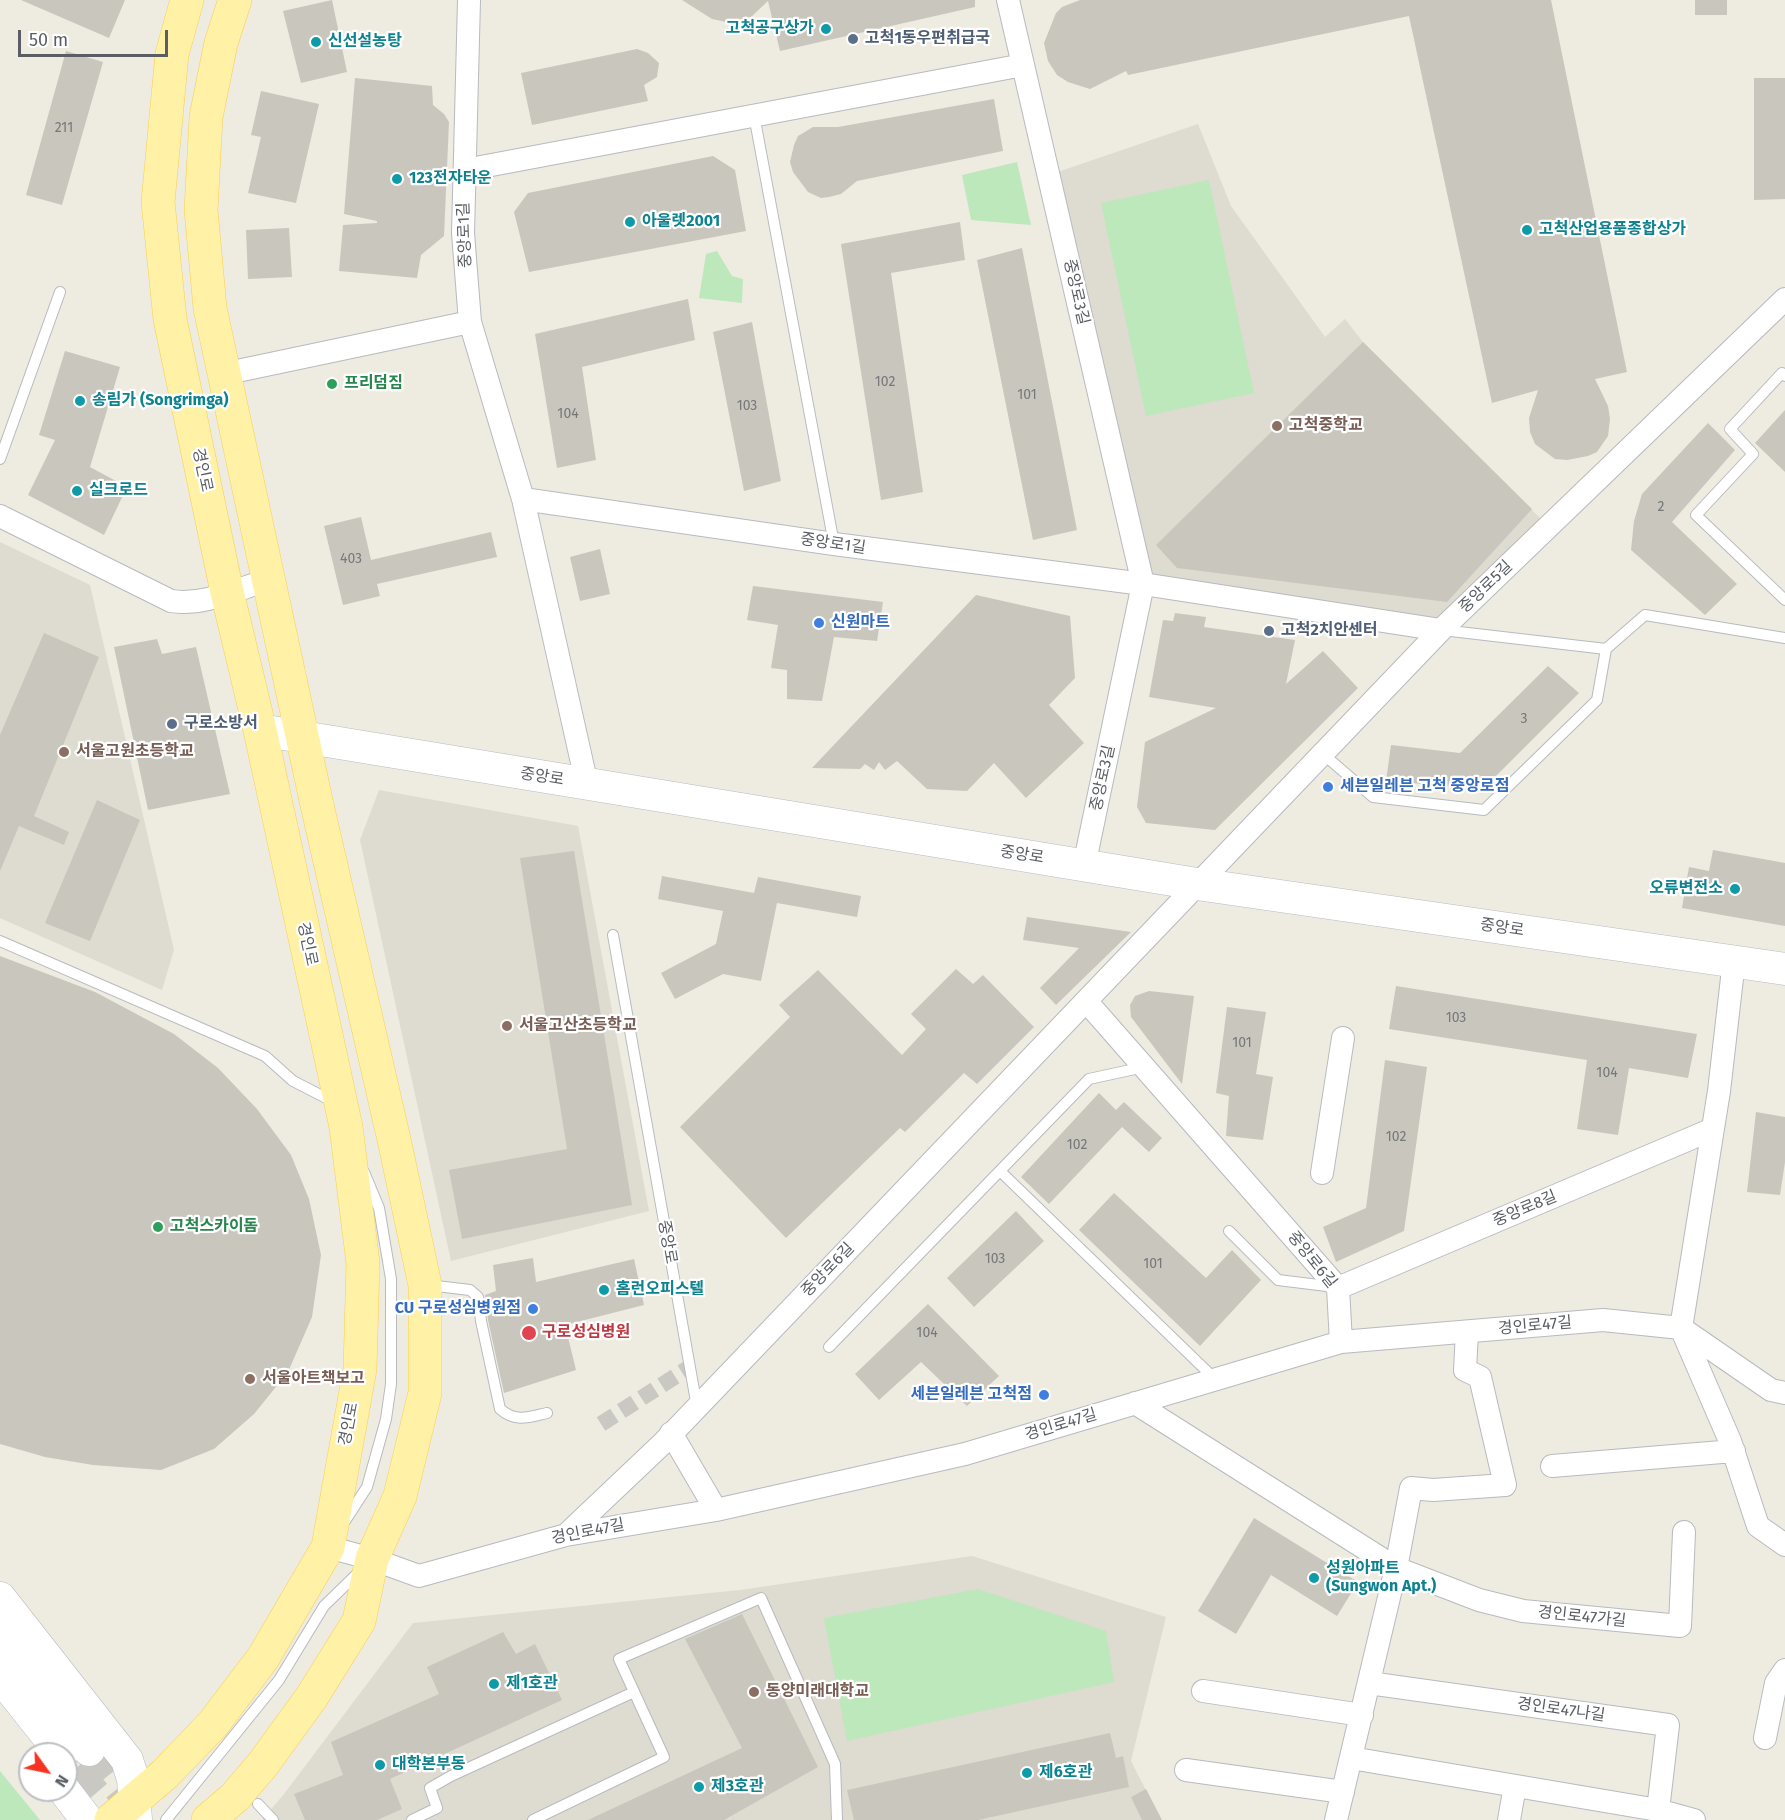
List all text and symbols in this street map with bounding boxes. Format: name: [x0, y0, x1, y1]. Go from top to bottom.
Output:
scale bar: [21, 18, 171, 56]
place label: 고척공구상가: [726, 19, 814, 39]
marker: 고척공구상가: [819, 22, 833, 36]
text: 50 m: [29, 29, 68, 51]
place label: 고척1동우편취급국: [865, 29, 990, 49]
place label: 신선설농탕: [328, 32, 402, 52]
marker: 고척1동우편취급국: [846, 32, 860, 46]
marker: 신선설농탕: [309, 35, 323, 49]
house number: 211: [55, 120, 73, 136]
place label: 123전자타운: [409, 169, 492, 189]
marker: 123전자타운: [390, 172, 404, 186]
street label: 중앙로1길: [454, 202, 476, 268]
place label: 아울렛2001: [642, 212, 720, 232]
marker: 아울렛2001: [623, 215, 637, 229]
place label: 고척산업용품종합상가: [1539, 220, 1686, 240]
marker: 고척산업용품종합상가: [1520, 223, 1534, 237]
street label: 중앙로3길: [1059, 257, 1093, 327]
place label: 프리덤짐: [344, 374, 403, 394]
house number: 102: [875, 374, 895, 390]
marker: 프리덤짐: [325, 377, 339, 391]
house number: 101: [1017, 387, 1037, 403]
place label: 송림가 (Songrimga): [92, 391, 229, 411]
marker: 송림가 (Songrimga): [73, 394, 87, 408]
house number: 103: [737, 398, 757, 414]
house number: 104: [557, 406, 579, 422]
place label: 고척중학교: [1289, 416, 1363, 436]
marker: 고척중학교: [1270, 419, 1284, 433]
street label: 경인로: [188, 446, 216, 494]
place label: 실크로드: [89, 481, 148, 501]
marker: 실크로드: [70, 484, 84, 498]
house number: 2: [1658, 499, 1664, 515]
street label: 중앙로1길: [799, 530, 867, 558]
house number: 403: [340, 551, 362, 567]
street label: 중앙로5길: [1455, 557, 1517, 617]
place label: 신원마트: [831, 613, 890, 633]
marker: 신원마트: [812, 616, 826, 630]
place label: 고척2치안센터: [1281, 621, 1378, 641]
marker: 고척2치안센터: [1262, 624, 1276, 638]
house number: 3: [1521, 711, 1527, 727]
place label: 구로소방서: [184, 714, 258, 734]
marker: 구로소방서: [165, 717, 179, 731]
place label: 서울고원초등학교: [76, 742, 194, 762]
street label: 중앙로3길: [1087, 743, 1119, 813]
marker: 서울고원초등학교: [57, 745, 71, 759]
street label: 중앙로: [519, 764, 565, 790]
place label: 세븐일레븐 고척 중앙로점: [1340, 777, 1510, 797]
marker: 세븐일레븐 고척 중앙로점: [1321, 780, 1335, 794]
street label: 중앙로: [999, 842, 1045, 868]
place label: 오류변전소: [1649, 879, 1723, 899]
marker: 오류변전소: [1728, 882, 1742, 896]
street label: 중앙로: [1479, 915, 1525, 941]
street label: 경인로: [293, 920, 321, 968]
house number: 103: [1446, 1010, 1466, 1026]
place label: 서울고산초등학교: [519, 1016, 637, 1036]
marker: 서울고산초등학교: [500, 1019, 514, 1033]
house number: 101: [1232, 1035, 1252, 1051]
house number: 104: [1596, 1065, 1618, 1081]
house number: 102: [1386, 1129, 1406, 1145]
house number: 102: [1067, 1137, 1087, 1153]
street label: 중앙로8길: [1490, 1187, 1560, 1231]
place label: 고척스카이돔: [170, 1217, 258, 1237]
street label: 중앙로: [654, 1219, 680, 1265]
marker: 고척스카이돔: [151, 1220, 165, 1234]
street label: 중앙로6길: [1283, 1228, 1341, 1292]
street label: 중앙로6길: [798, 1239, 858, 1301]
house number: 103: [985, 1251, 1005, 1267]
house number: 101: [1143, 1256, 1163, 1272]
place label: 홈런오피스텔: [616, 1280, 704, 1300]
marker: 홈런오피스텔: [597, 1283, 611, 1297]
place label: CU 구로성심병원점: [395, 1299, 521, 1319]
marker: CU 구로성심병원점: [526, 1302, 540, 1316]
street label: 경인로47길: [1497, 1313, 1573, 1339]
place label: 구로성심병원: [542, 1323, 630, 1343]
marker: 구로성심병원: [520, 1324, 538, 1342]
house number: 104: [916, 1325, 938, 1341]
place label: 서울아트책보고: [262, 1369, 365, 1389]
marker: 서울아트책보고: [243, 1372, 257, 1386]
place label: 세븐일레븐 고척점: [910, 1385, 1032, 1405]
marker: 세븐일레븐 고척점: [1037, 1388, 1051, 1402]
street label: 경인로: [335, 1400, 363, 1448]
street label: 경인로47길: [1023, 1405, 1099, 1445]
street label: 경인로47길: [550, 1516, 626, 1548]
place label: 성원아파트 (Sungwon Apt.): [1326, 1559, 1436, 1597]
marker: 성원아파트 (Sungwon Apt.): [1307, 1571, 1321, 1585]
street label: 경인로47가길: [1537, 1603, 1627, 1631]
place label: 제1호관: [506, 1674, 558, 1694]
marker: 제1호관: [487, 1677, 501, 1691]
place label: 동양미래대학교: [766, 1682, 869, 1702]
marker: 동양미래대학교: [747, 1685, 761, 1699]
street label: 경인로47나길: [1516, 1694, 1606, 1726]
north arrow: [18, 1742, 78, 1802]
place label: 대학본부동: [392, 1755, 466, 1775]
marker: 대학본부동: [373, 1758, 387, 1772]
place label: 제6호관: [1039, 1763, 1092, 1783]
marker: 제6호관: [1020, 1766, 1034, 1780]
text: N: [51, 1771, 73, 1791]
place label: 제3호관: [711, 1777, 763, 1797]
marker: 제3호관: [692, 1780, 706, 1794]

